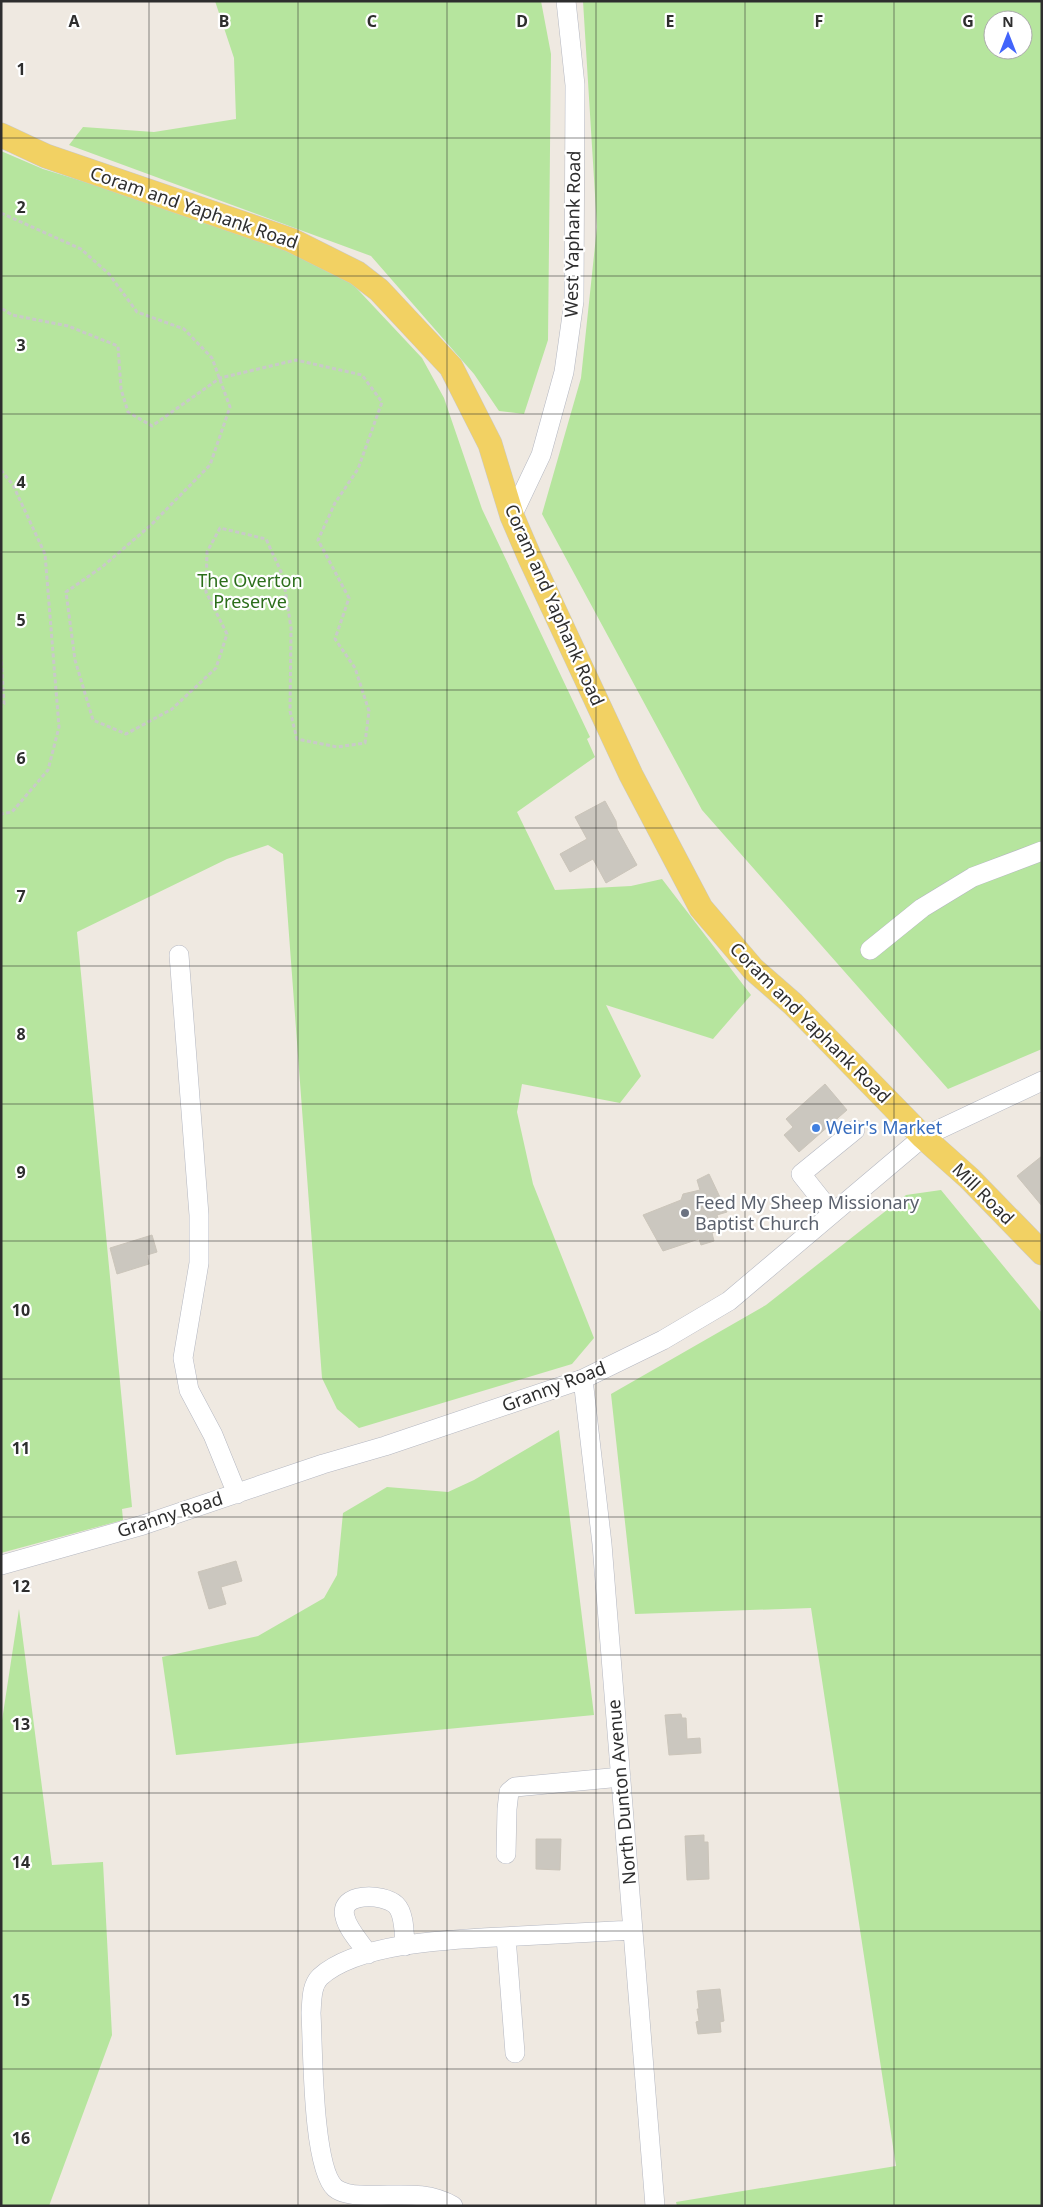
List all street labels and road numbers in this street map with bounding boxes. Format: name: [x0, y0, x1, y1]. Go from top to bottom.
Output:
street label: West Yaphank Road: [559, 150, 585, 318]
street label: Coram and Yaphank Road: [87, 160, 301, 254]
street label: Coram and Yaphank Road: [500, 500, 610, 709]
street label: Coram and Yaphank Road: [725, 937, 896, 1108]
street label: Mill Road: [948, 1157, 1020, 1229]
street label: Granny Road: [498, 1355, 609, 1417]
street label: Granny Road: [114, 1486, 226, 1542]
street label: North Dunton Avenue: [601, 1698, 641, 1886]

